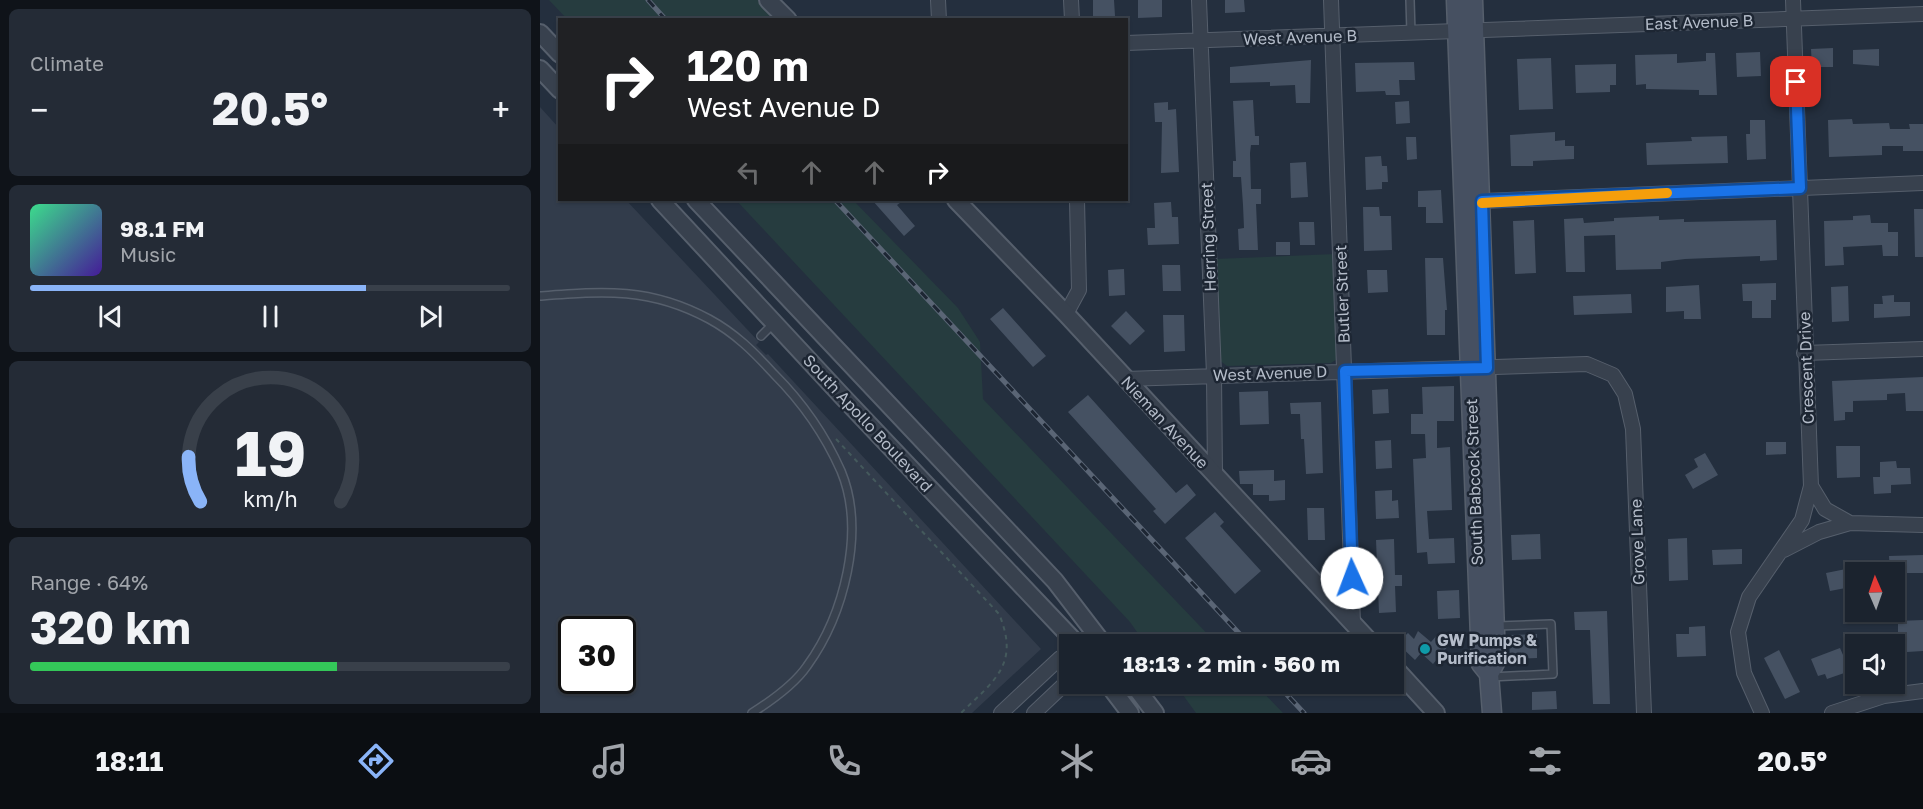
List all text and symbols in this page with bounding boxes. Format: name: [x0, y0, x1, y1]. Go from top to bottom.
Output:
street label: East Avenue B: [1644, 10, 1754, 34]
street label: West Avenue B: [1243, 25, 1357, 49]
text: 120 m: [687, 40, 809, 90]
icon: right: [588, 42, 666, 120]
text: Climate: [30, 51, 104, 75]
pin: [1770, 56, 1821, 107]
icon: arrive: [1779, 65, 1812, 98]
text: 20.5°: [212, 81, 328, 135]
text: −: [30, 90, 48, 129]
text: +: [492, 90, 510, 129]
text: West Avenue D: [687, 91, 880, 123]
icon: left: [732, 156, 765, 189]
icon: ahead: [795, 156, 828, 189]
icon: ahead: [858, 156, 891, 189]
icon: right: [921, 156, 954, 189]
street label: Herring Street: [1196, 182, 1220, 292]
text: 98.1 FM: [120, 215, 205, 242]
text: Music: [120, 242, 176, 266]
street label: Butler Street: [1330, 244, 1354, 344]
icon: previous: [94, 300, 127, 333]
icon: pause: [254, 300, 287, 333]
icon: next: [414, 300, 447, 333]
street label: Crescent Drive: [1794, 311, 1818, 425]
street label: South Apollo Boulevard: [799, 350, 937, 496]
street label: West Avenue D: [1212, 361, 1328, 385]
street label: Nieman Avenue: [1117, 372, 1213, 472]
street label: South Babcock Street: [1461, 398, 1487, 566]
text: 19: [234, 415, 306, 490]
text: km/h: [243, 486, 297, 512]
street label: Grove Lane: [1626, 499, 1648, 585]
position arrow: [1320, 546, 1384, 610]
north arrow: [1845, 562, 1905, 622]
map controls: [1845, 562, 1905, 694]
text: Range · 64%: [30, 570, 148, 594]
text: 320 km: [30, 600, 191, 654]
speed limit sign: 30: [558, 616, 636, 694]
place label: GW Pumps & Purification: [1437, 630, 1538, 668]
button: sound: [1845, 634, 1905, 694]
marker: GW Pumps & Purification: [1418, 642, 1432, 656]
text: 18:13 · 2 min · 560 m: [1123, 650, 1340, 677]
icon: directions: [355, 740, 397, 782]
icon: music: [589, 740, 631, 782]
icon: phone: [823, 740, 865, 782]
icon: climate: [1056, 740, 1098, 782]
icon: car: [1290, 740, 1332, 782]
icon: filters: [1524, 740, 1566, 782]
text: 18:11: [96, 745, 163, 777]
text: 20.5°: [1757, 745, 1827, 777]

